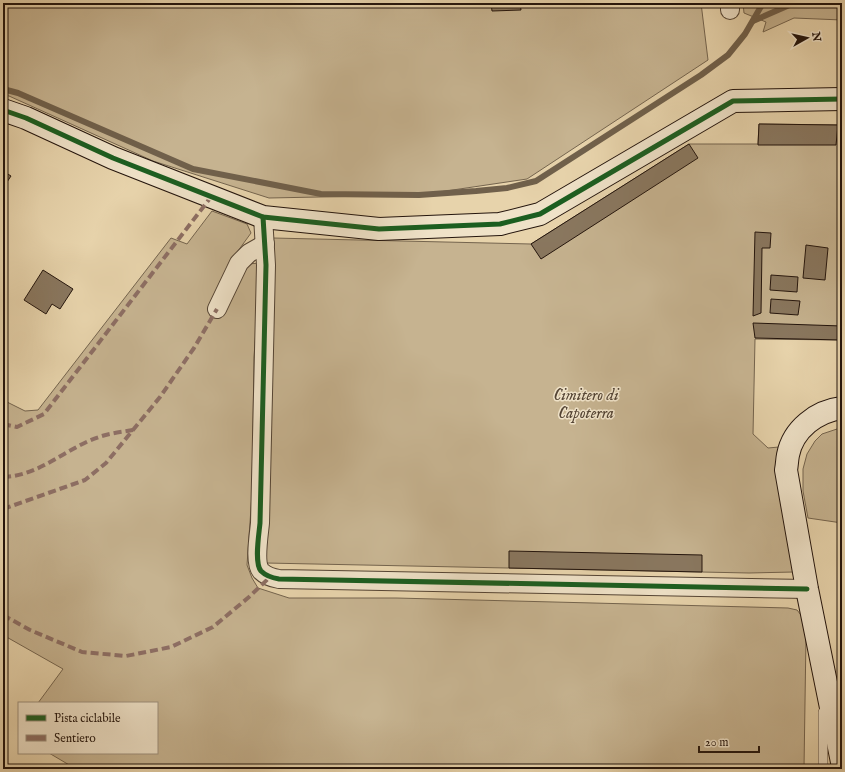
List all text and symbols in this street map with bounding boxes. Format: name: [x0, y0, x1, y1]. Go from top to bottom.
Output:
north arrow: [787, 18, 827, 58]
text: N: [808, 30, 824, 43]
park label: Cimitero di Capoterra: [553, 386, 620, 424]
legend: [18, 702, 158, 754]
text: Pista ciclabile: [54, 711, 121, 726]
scale bar: [699, 728, 759, 754]
text: Sentiero: [54, 731, 96, 746]
text: 20 m: [705, 735, 728, 750]

